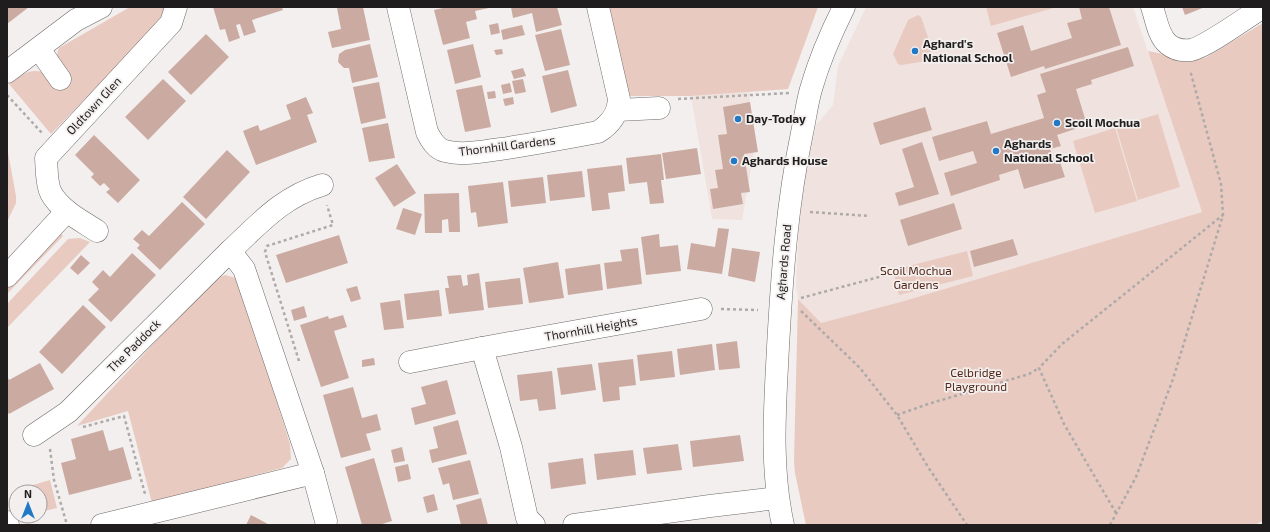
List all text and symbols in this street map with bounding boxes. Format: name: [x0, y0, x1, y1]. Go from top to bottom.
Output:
place label: Aghard's National School: [923, 36, 1013, 64]
marker: Aghard's National School: [910, 46, 920, 56]
street label: Oldtown Glen: [63, 74, 124, 137]
place label: Day-Today: [746, 111, 806, 126]
marker: Day-Today: [733, 114, 743, 124]
place label: Scoil Mochua: [1065, 115, 1140, 129]
marker: Scoil Mochua: [1052, 118, 1062, 128]
street label: Thornhill Gardens: [458, 132, 556, 158]
place label: Aghards National School: [1004, 136, 1094, 164]
marker: Aghards National School: [991, 146, 1001, 156]
place label: Aghards House: [742, 153, 828, 167]
marker: Aghards House: [729, 156, 739, 166]
street label: Aghards Road: [773, 224, 793, 300]
park label: Scoil Mochua Gardens: [880, 263, 952, 291]
street label: Thornhill Heights: [543, 313, 638, 343]
street label: The Paddock: [104, 316, 163, 375]
park label: Celbridge Playground: [945, 365, 1007, 393]
north arrow: [8, 484, 48, 524]
text: N: [24, 487, 32, 500]

